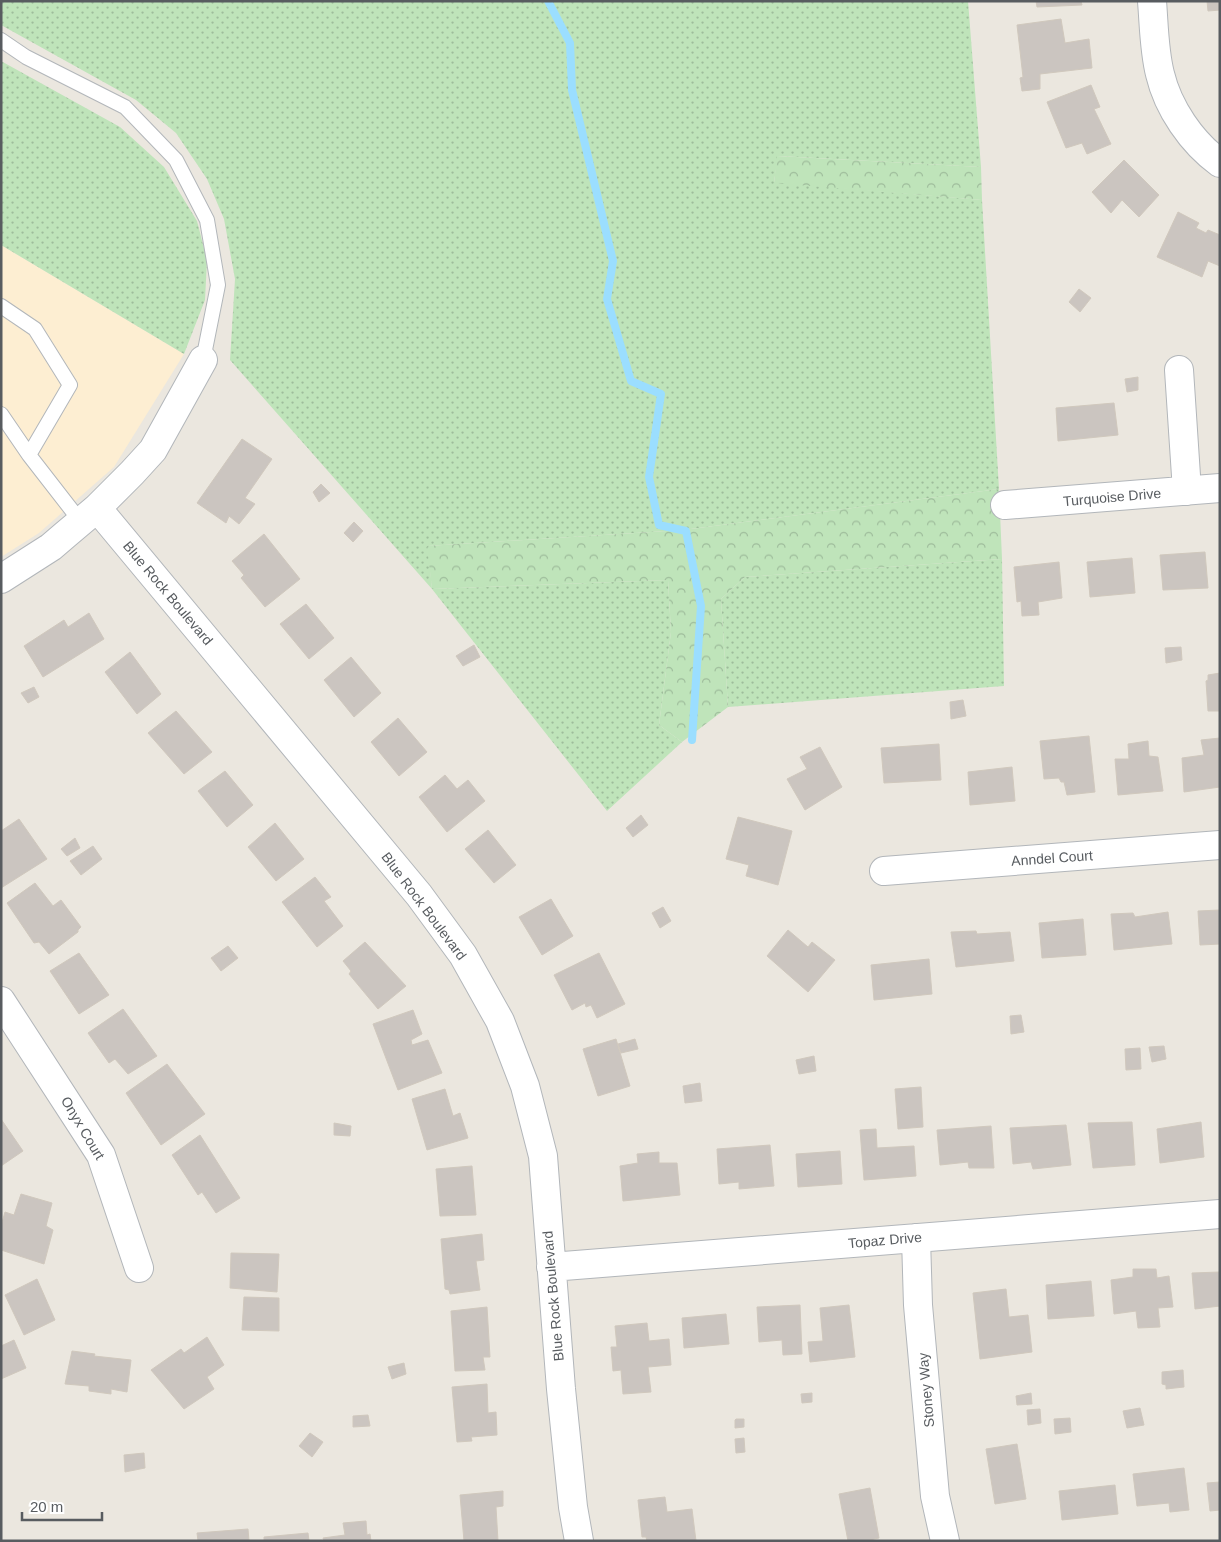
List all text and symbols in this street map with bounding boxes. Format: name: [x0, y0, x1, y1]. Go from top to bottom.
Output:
street label: Turquoise Drive: [1062, 485, 1162, 509]
street label: Blue Rock Boulevard: [120, 538, 216, 648]
street label: Anndel Court: [1011, 847, 1093, 869]
street label: Blue Rock Boulevard: [378, 849, 470, 963]
street label: Onyx Court: [58, 1094, 108, 1163]
street label: Topaz Drive: [847, 1229, 923, 1251]
street label: Blue Rock Boulevard: [539, 1230, 567, 1362]
street label: Stoney Way: [915, 1352, 937, 1428]
scale bar: [22, 1490, 102, 1522]
text: 20 m: [30, 1498, 63, 1515]

